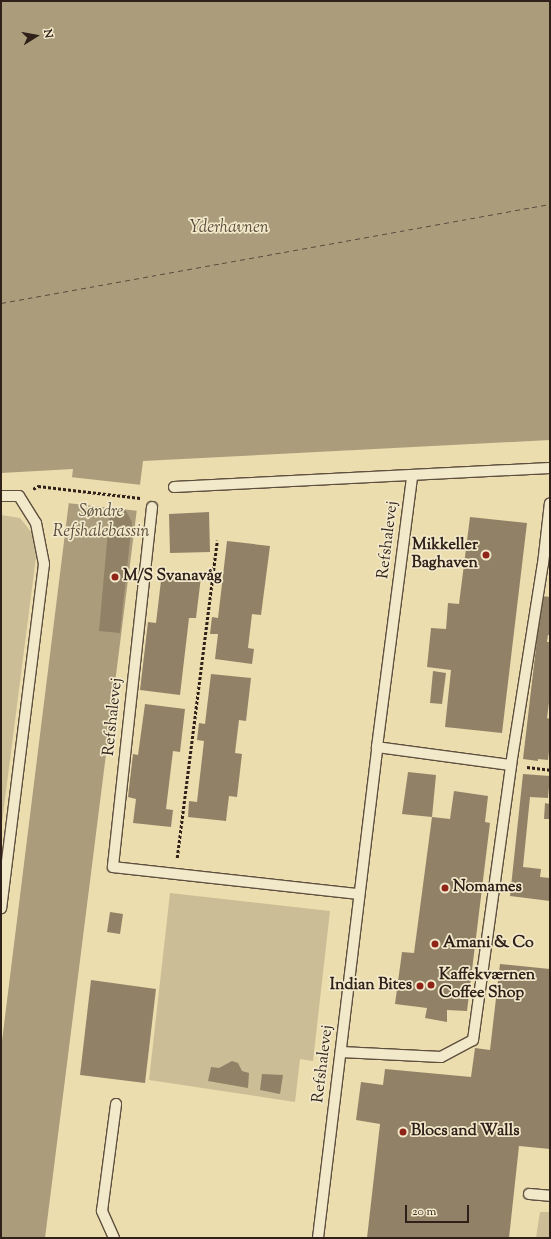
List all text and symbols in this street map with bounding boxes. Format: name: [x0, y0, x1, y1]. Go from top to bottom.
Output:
north arrow: [16, 16, 56, 56]
text: N: [39, 28, 56, 40]
water label: Yderhavnen: [189, 219, 269, 239]
street label: Refshalevej: [375, 500, 403, 580]
water label: Søndre Refshalebassin: [53, 503, 149, 543]
place label: Mikkeller Baghaven: [412, 536, 478, 574]
marker: Mikkeller Baghaven: [481, 550, 491, 560]
place label: M/S Svanavåg: [123, 567, 222, 587]
marker: M/S Svanavåg: [110, 572, 120, 582]
street label: Refshalevej: [100, 677, 128, 757]
place label: Nomames: [453, 878, 522, 898]
marker: Nomames: [440, 883, 450, 893]
place label: Amani & Co: [443, 934, 534, 954]
marker: Amani & Co: [430, 939, 440, 949]
place label: Kaffekværnen Coffee Shop: [439, 966, 535, 1004]
place label: Indian Bites: [330, 976, 412, 996]
marker: Kaffekværnen Coffee Shop: [426, 980, 436, 990]
marker: Indian Bites: [415, 981, 425, 991]
street label: Refshalevej: [310, 1024, 338, 1104]
place label: Blocs and Walls: [411, 1122, 520, 1142]
marker: Blocs and Walls: [398, 1127, 408, 1137]
scale bar: [407, 1197, 471, 1223]
text: 20 m: [412, 1203, 436, 1221]

